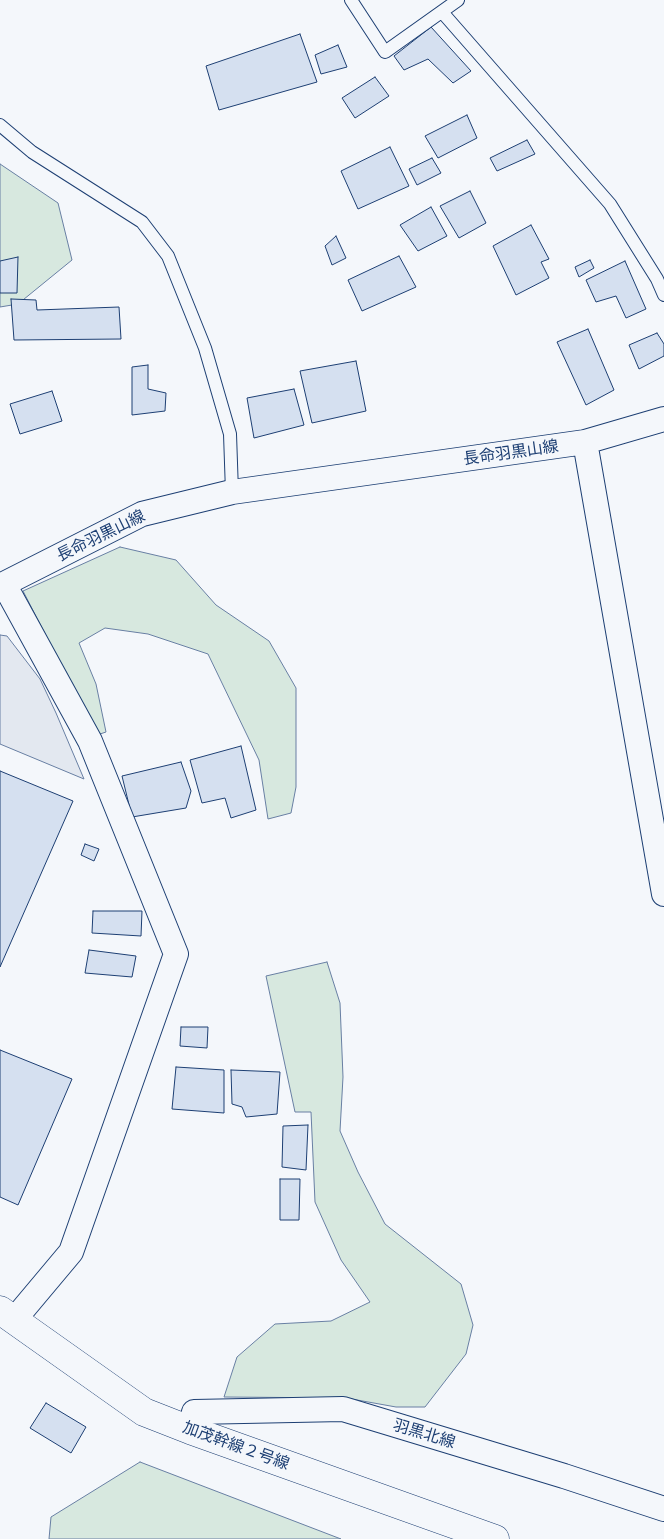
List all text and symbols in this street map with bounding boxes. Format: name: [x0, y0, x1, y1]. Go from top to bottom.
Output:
street label: 長命羽黒山線: [462, 437, 560, 469]
street label: 長命羽黒山線: [54, 506, 148, 566]
street label: 羽黒北線: [391, 1415, 457, 1453]
street label: 加茂幹線２号線: [180, 1418, 292, 1474]

